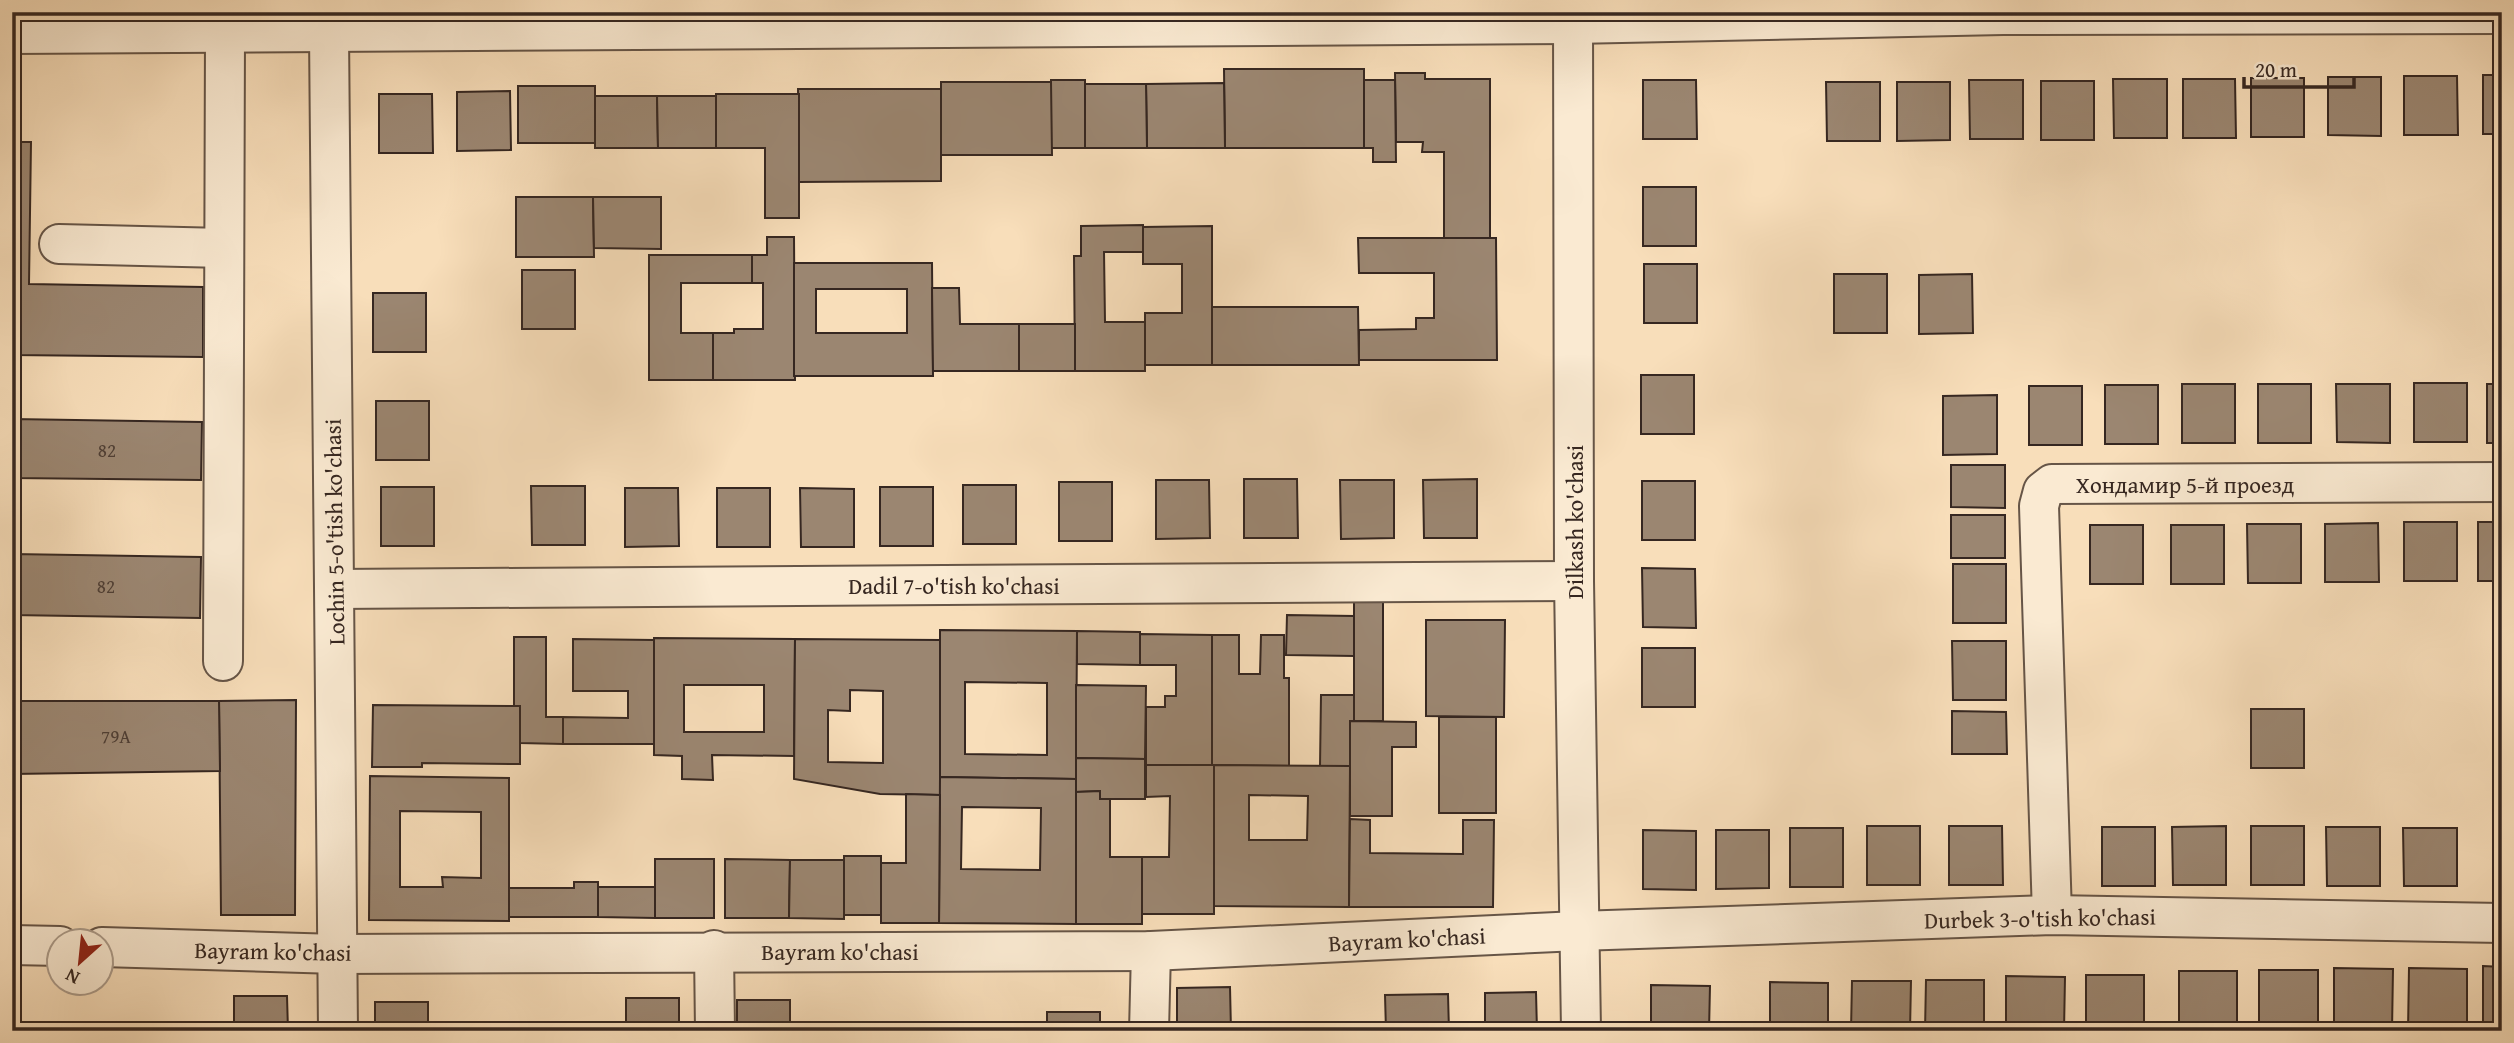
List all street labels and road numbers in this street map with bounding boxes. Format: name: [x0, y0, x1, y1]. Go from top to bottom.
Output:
street label: Lochin 5-o'tish ko'chasi: [316, 418, 352, 646]
street label: Dilkash ko'chasi: [1558, 445, 1591, 599]
street label: Хондамир 5-й проезд: [2076, 468, 2295, 501]
street label: Dadil 7-o'tish ko'chasi: [848, 569, 1060, 602]
street label: Durbek 3-o'tish ko'chasi: [1924, 899, 2156, 937]
street label: Bayram ko'chasi: [1328, 918, 1486, 960]
street label: Bayram ko'chasi: [194, 933, 352, 969]
street label: Bayram ko'chasi: [761, 935, 919, 968]

